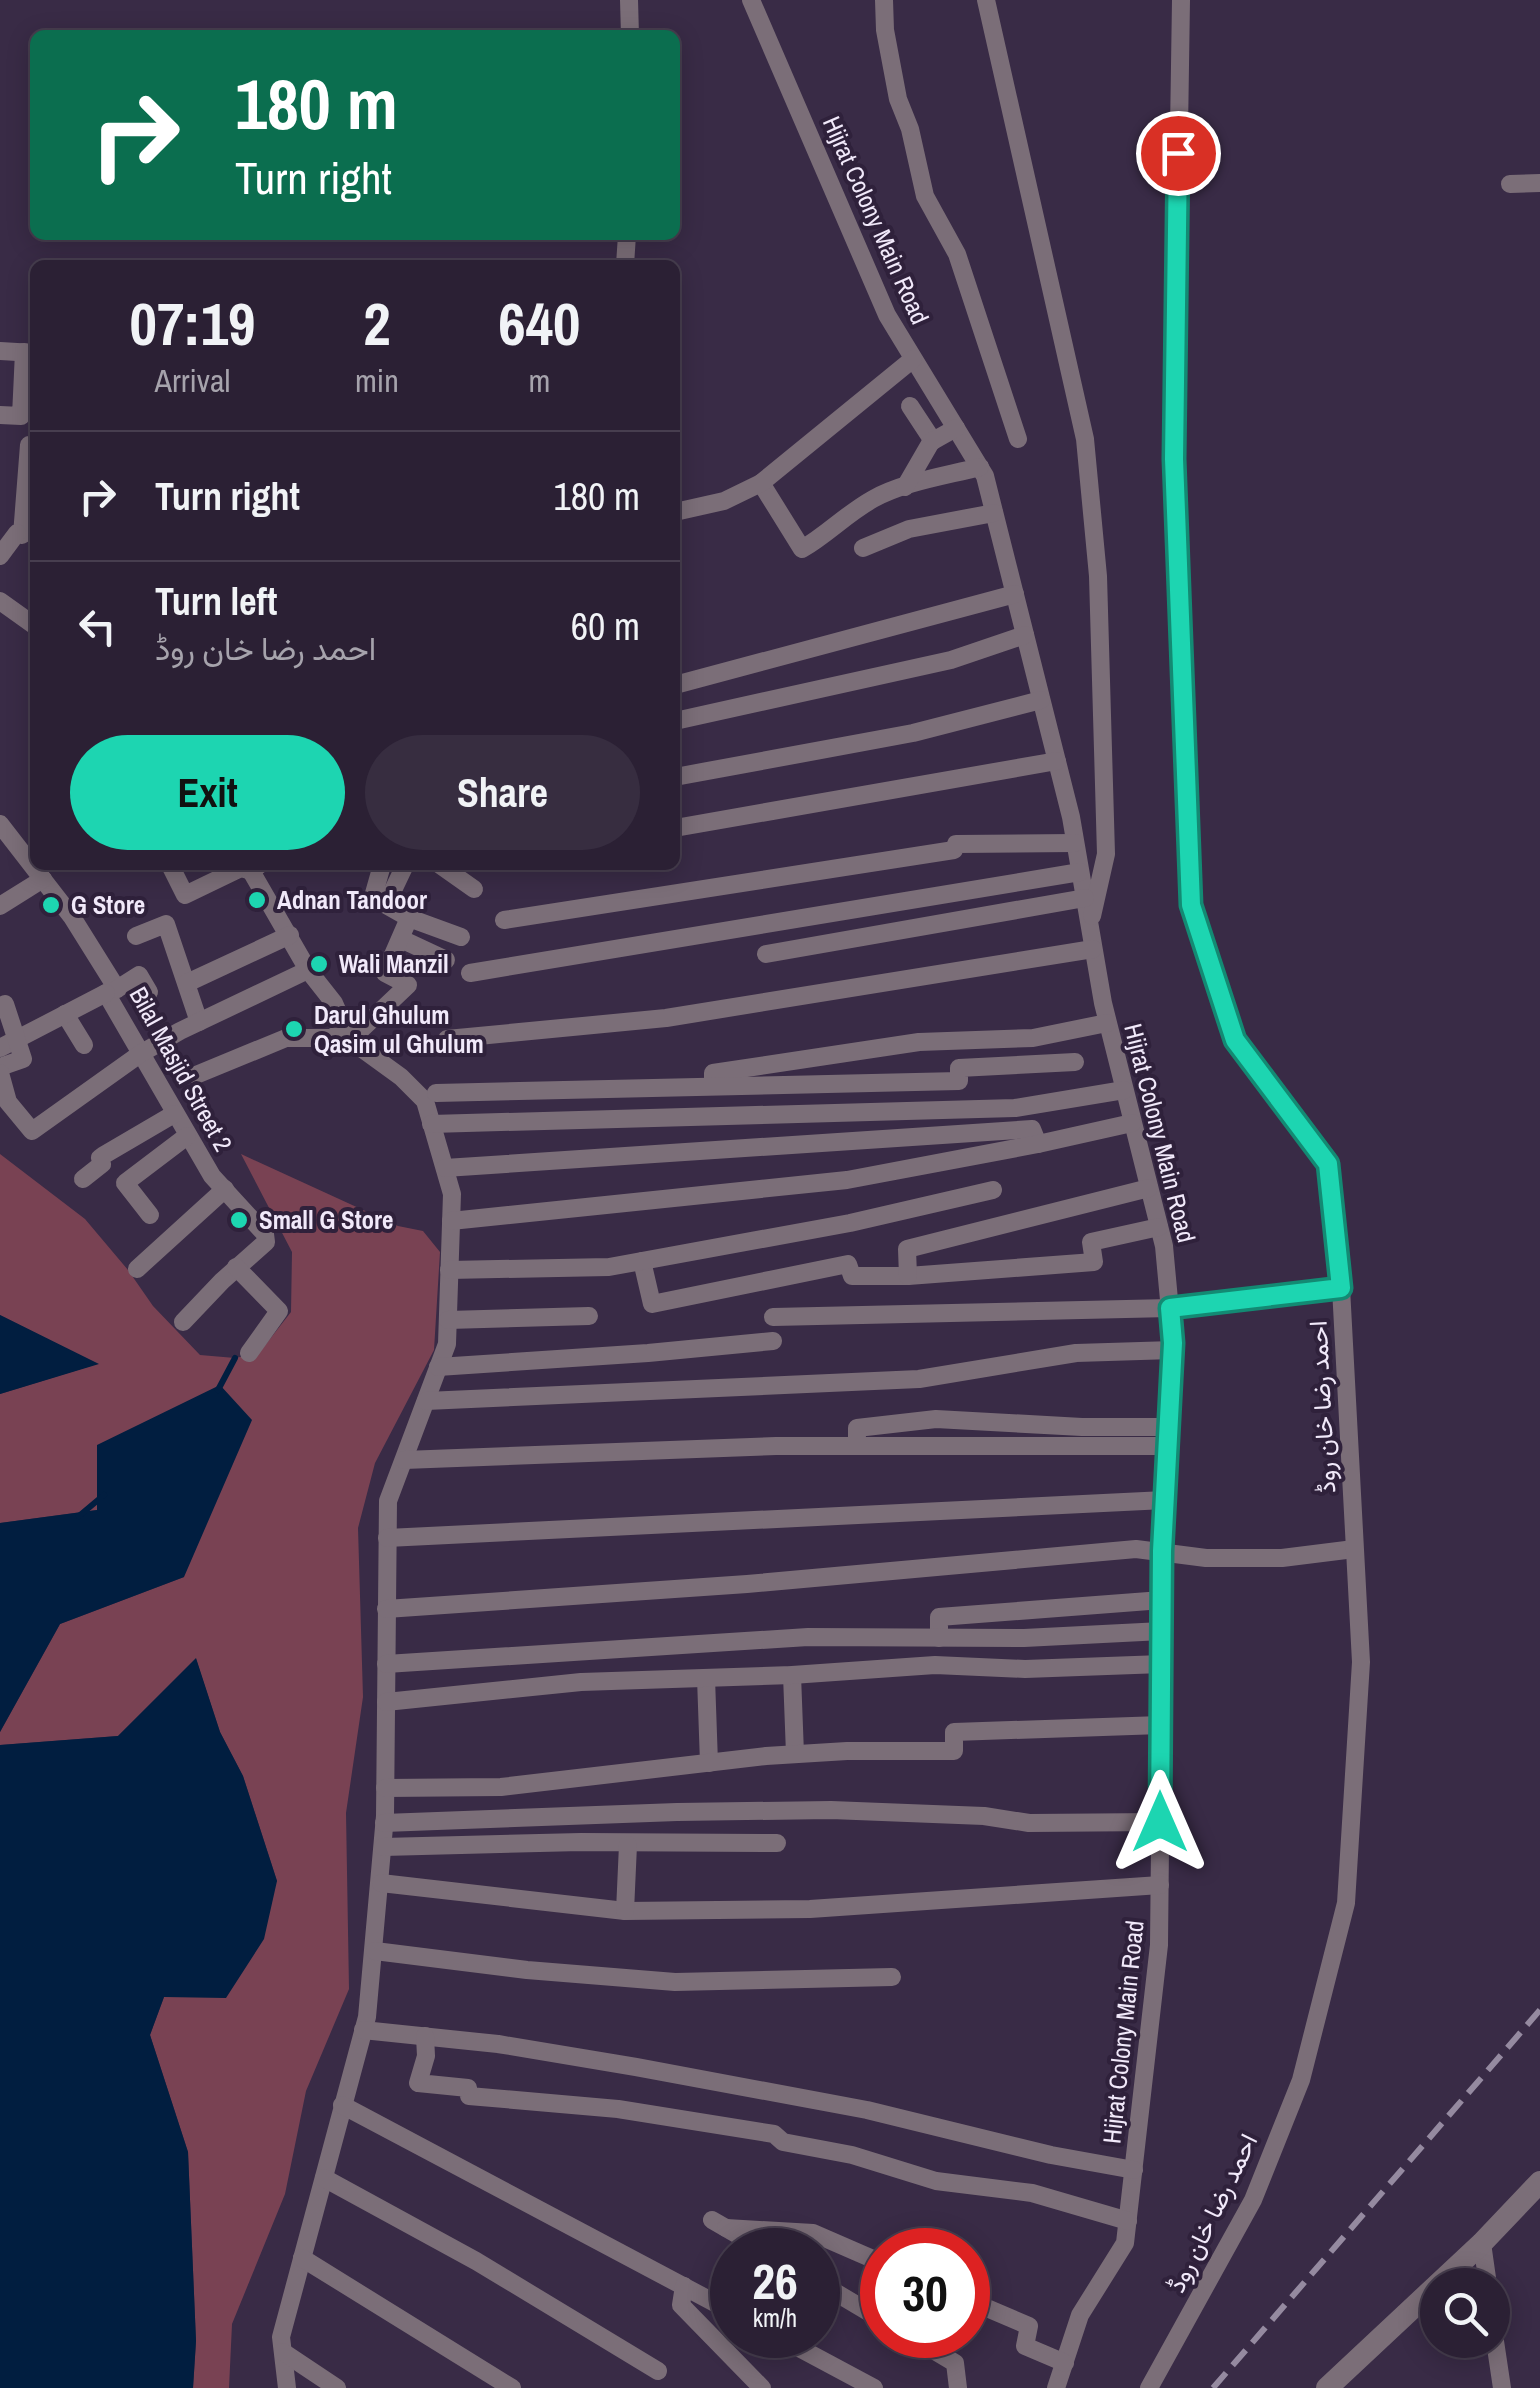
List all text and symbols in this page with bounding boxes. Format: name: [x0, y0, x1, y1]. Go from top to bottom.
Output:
text: 180 m: [235, 57, 398, 151]
icon: right: [70, 70, 200, 200]
street label: Hijrat Colony Main Road: [815, 111, 937, 329]
pin: [1136, 111, 1221, 196]
icon: arrive: [1151, 126, 1206, 181]
text: Turn right: [235, 147, 392, 208]
text: 07:19: [130, 283, 255, 364]
text: 2: [363, 283, 391, 364]
text: 640: [498, 283, 580, 364]
text: Arrival: [155, 359, 230, 402]
text: min: [355, 359, 399, 402]
text: m: [528, 359, 550, 402]
icon: right: [70, 469, 125, 524]
text: Turn right: [155, 471, 300, 522]
text: 180 m: [553, 471, 640, 522]
text: Turn left: [155, 576, 277, 627]
icon: left: [70, 599, 125, 654]
text: 60 m: [571, 601, 640, 652]
text: احمد رضا خان روڈ: [155, 627, 376, 670]
button: Exit: [70, 735, 345, 850]
button: Share: [365, 735, 640, 850]
place label: Adnan Tandoor: [277, 883, 427, 917]
place label: G Store: [71, 888, 145, 922]
marker: Adnan Tandoor: [246, 889, 268, 911]
marker: G Store: [40, 894, 62, 916]
place label: Wali Manzil: [339, 947, 449, 981]
marker: Wali Manzil: [308, 953, 330, 975]
street label: Bilal Masjid Street 2: [122, 981, 240, 1157]
place label: Darul Ghulum Qasim ul Ghulum: [314, 998, 484, 1061]
marker: Darul Ghulum Qasim ul Ghulum: [283, 1018, 305, 1040]
street label: Hijrat Colony Main Road: [1116, 1020, 1204, 1246]
place label: Small G Store: [259, 1203, 393, 1237]
marker: Small G Store: [228, 1209, 250, 1231]
street label: احمد رضا خان روڈ: [1301, 1320, 1343, 1494]
position arrow: [1108, 1770, 1212, 1874]
street label: Hijrat Colony Main Road: [1094, 1919, 1152, 2145]
street label: احمد رضا خان روڈ: [1159, 2128, 1265, 2298]
speed limit sign: 30: [860, 2228, 990, 2358]
text: 26: [752, 2247, 798, 2315]
map controls: [1420, 2268, 1510, 2358]
button: search: [1420, 2268, 1510, 2358]
text: km/h: [753, 2301, 797, 2335]

